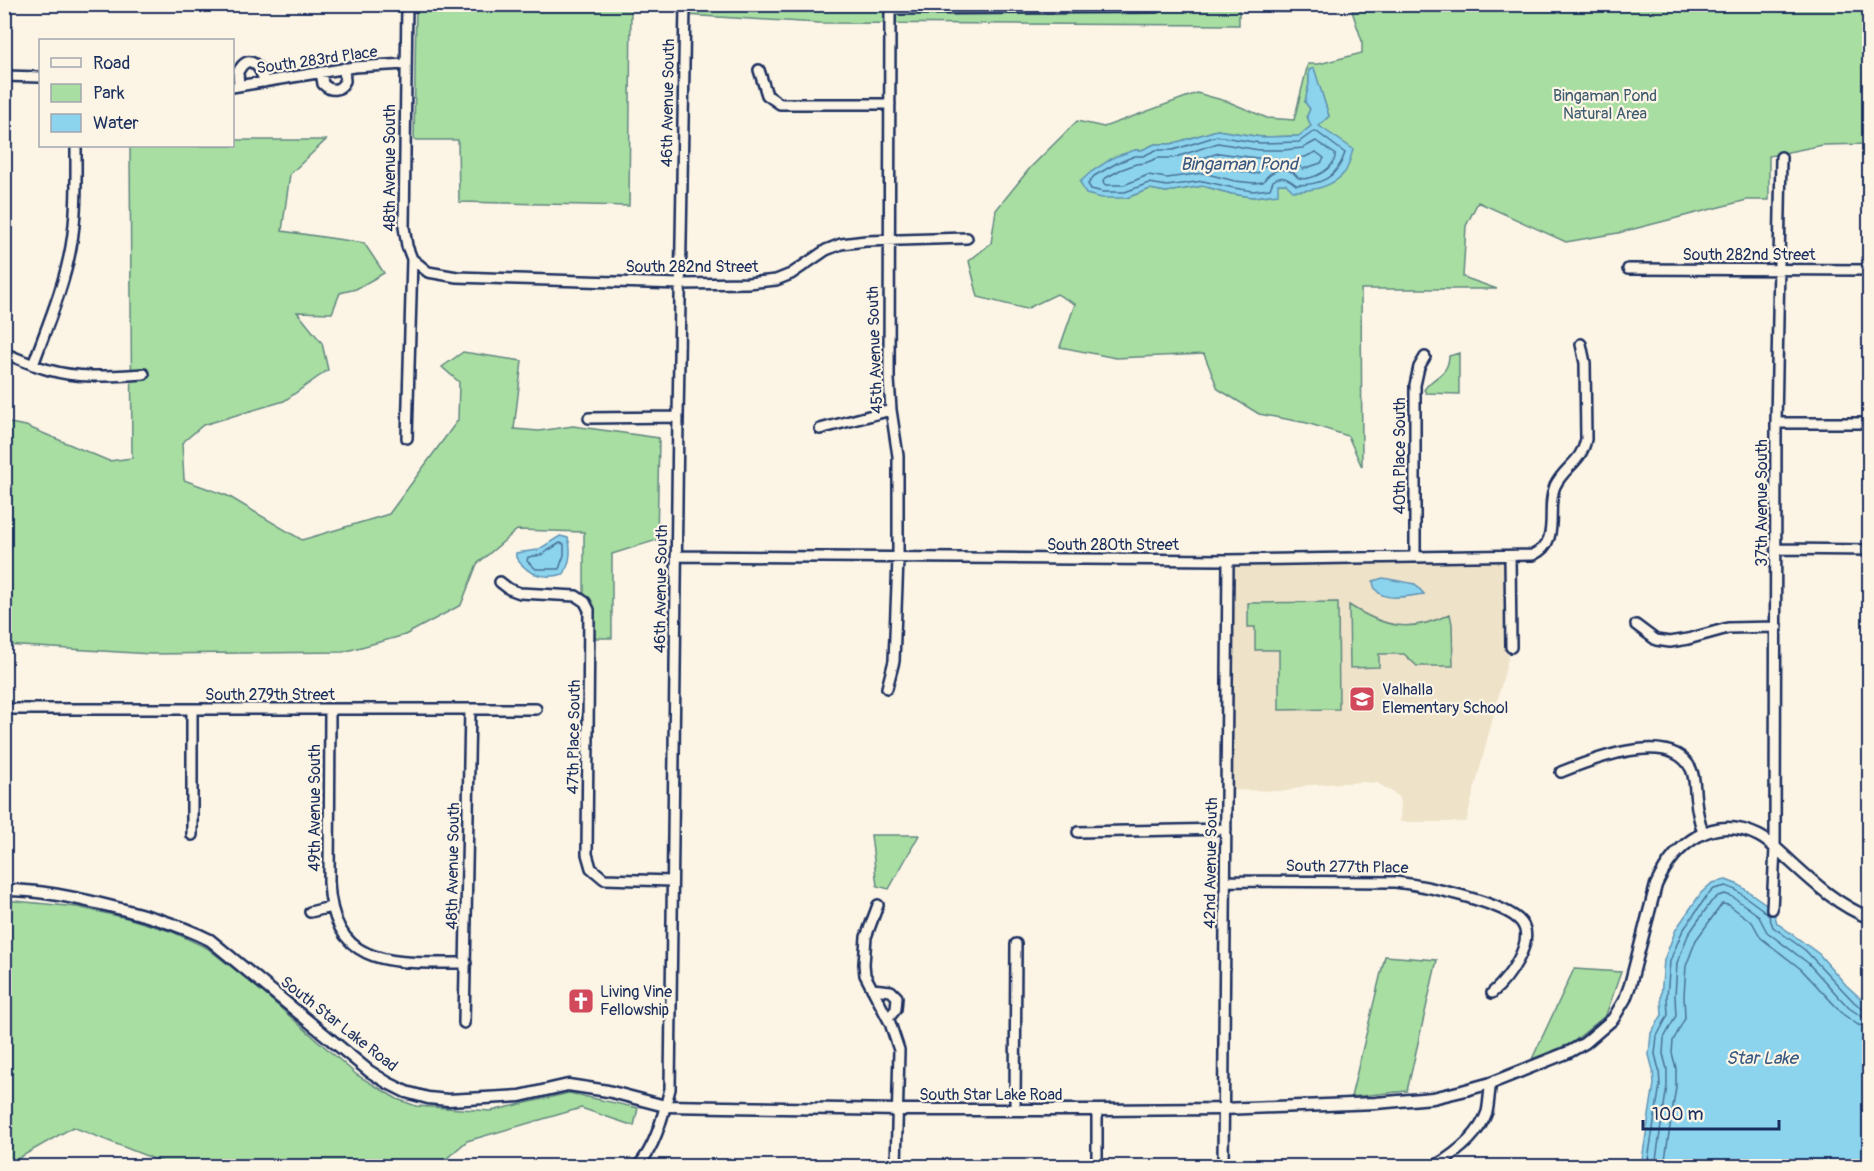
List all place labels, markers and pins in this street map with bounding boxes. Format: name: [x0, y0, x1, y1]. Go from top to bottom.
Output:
place label: Valhalla Elementary School: [1382, 680, 1508, 718]
school or university icon: Valhalla Elementary School: [1347, 684, 1377, 714]
place label: Living Vine Fellowship: [600, 982, 672, 1020]
church icon: Living Vine Fellowship: [566, 986, 596, 1016]

